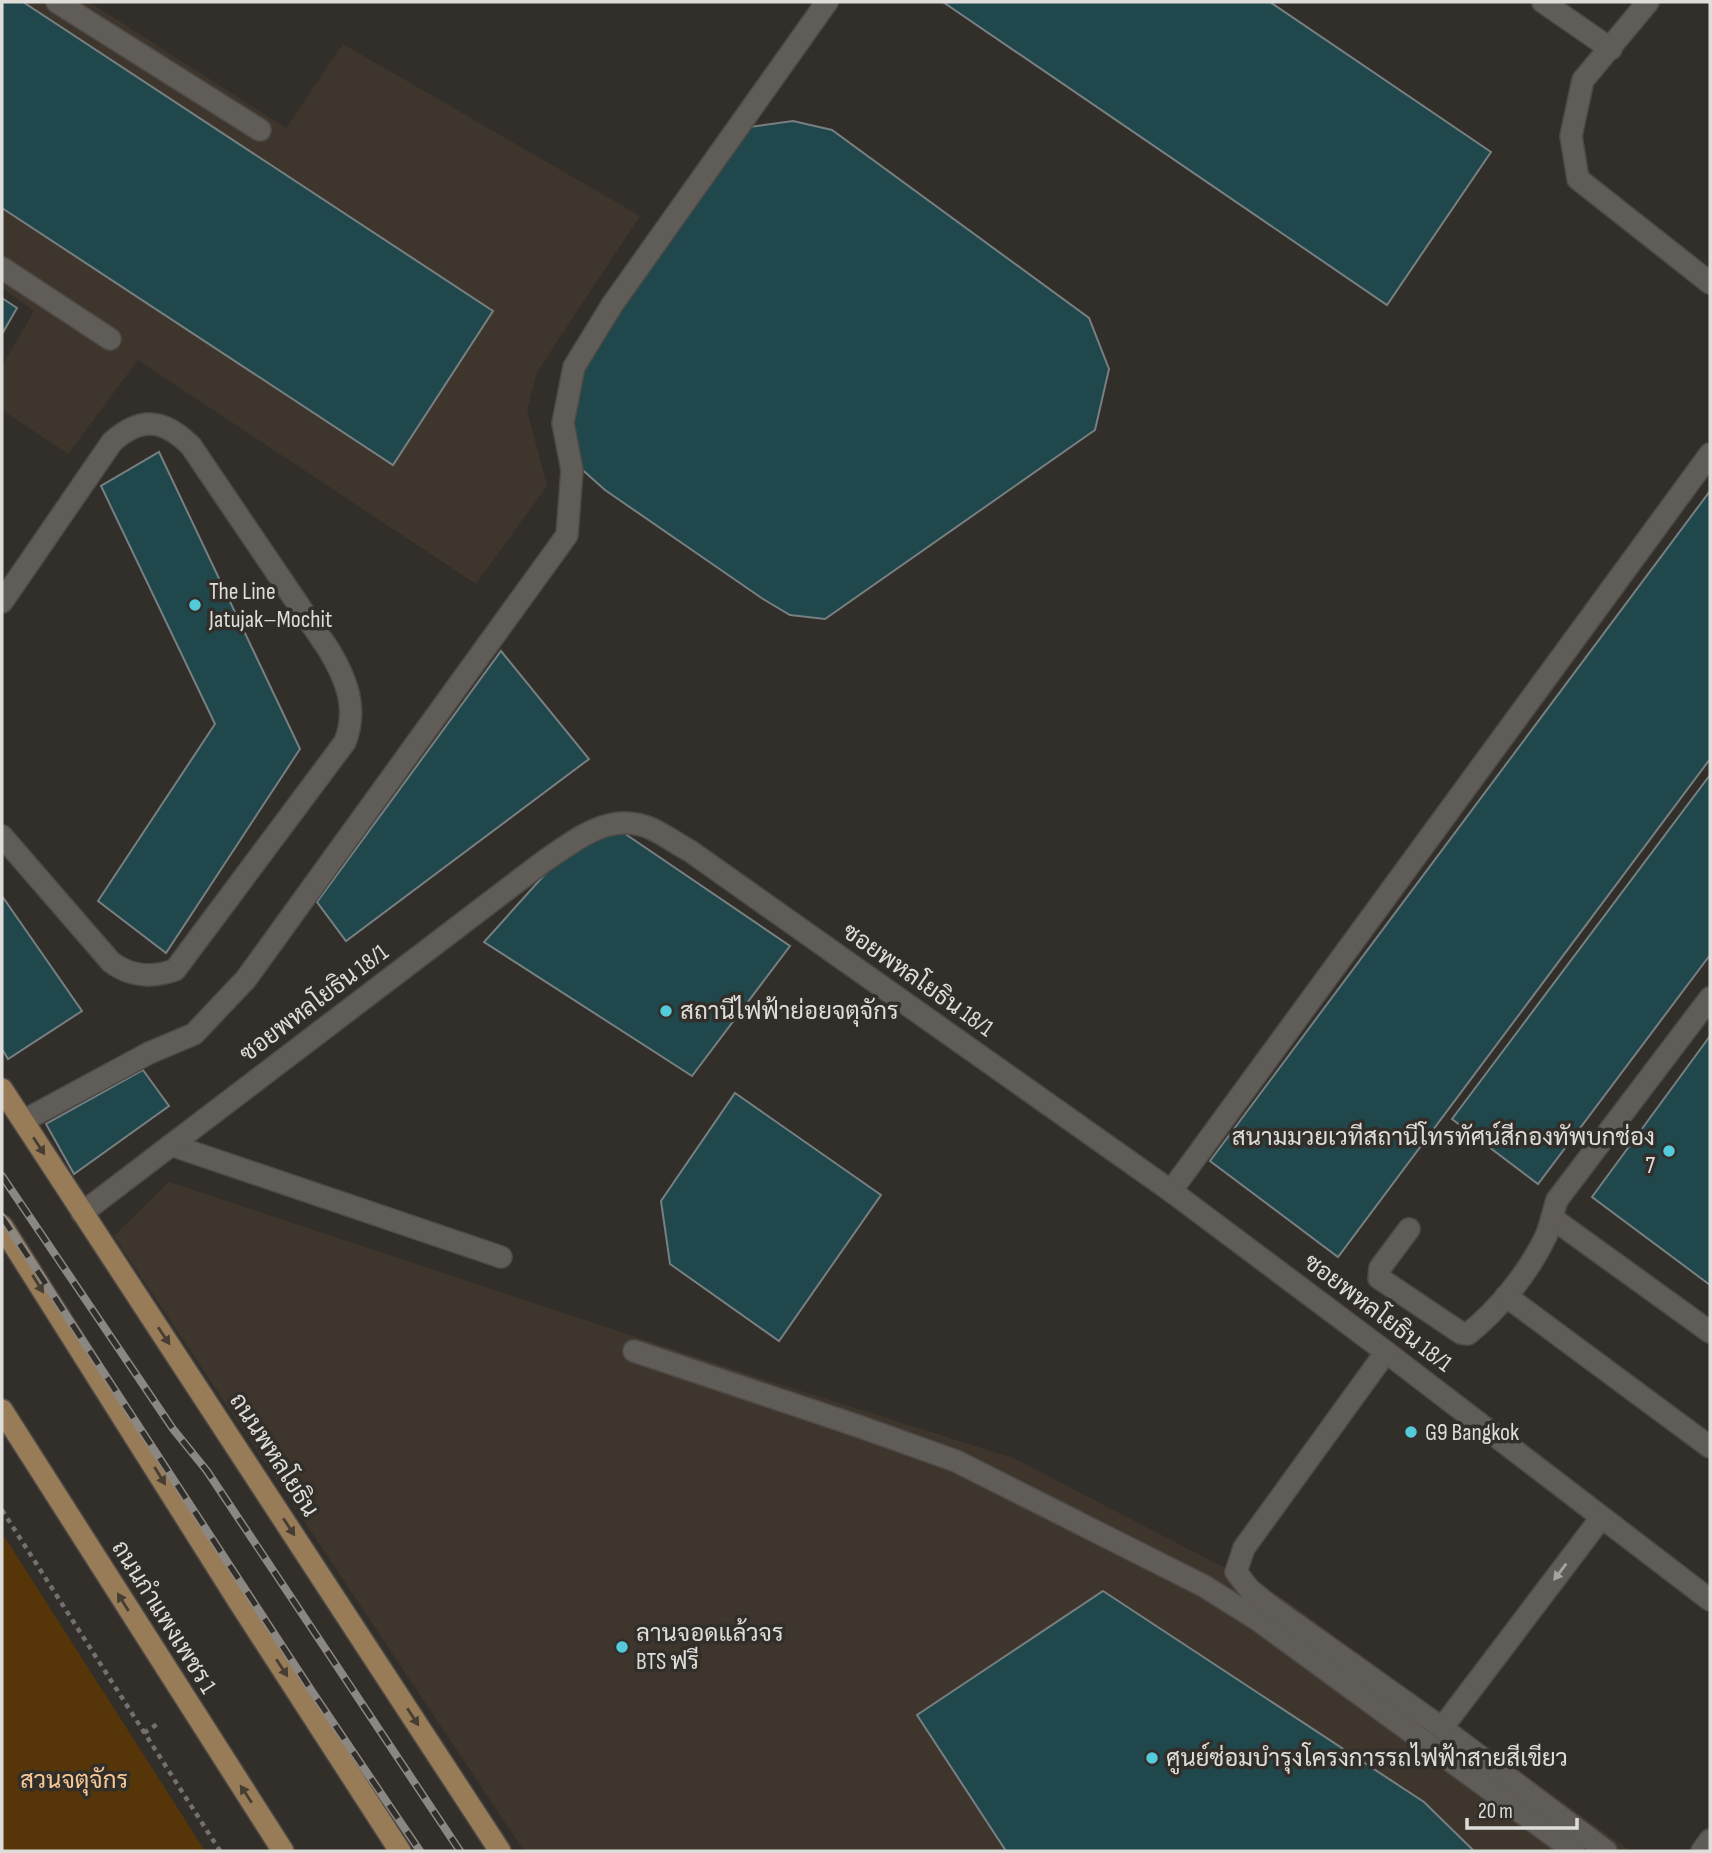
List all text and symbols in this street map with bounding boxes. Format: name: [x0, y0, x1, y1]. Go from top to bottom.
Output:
place label: The Line Jatujak–Mochit: [208, 577, 332, 634]
marker: The Line Jatujak–Mochit: [187, 597, 203, 613]
street label: ซอยพหลโยธิน 18/1: [837, 915, 1001, 1043]
street label: ซอยพหลโยธิน 18/1: [233, 936, 394, 1068]
place label: สถานีไฟฟ้าย่อยจตุจักร: [680, 995, 899, 1027]
marker: สถานีไฟฟ้าย่อยจตุจักร: [658, 1003, 674, 1019]
place label: สนามมวยเวทีสถานีโทรทัศน์สีกองทัพบกช่อง 7: [1232, 1121, 1655, 1180]
one-way arrow: [32, 1137, 45, 1156]
marker: สนามมวยเวทีสถานีโทรทัศน์สีกองทัพบกช่อง 7: [1661, 1143, 1677, 1159]
street label: ซอยพหลโยธิน 18/1: [1298, 1246, 1460, 1379]
one-way arrow: [32, 1274, 45, 1294]
one-way arrow: [157, 1327, 171, 1345]
street label: ถนนพหลโยธิน: [223, 1386, 327, 1522]
place label: G9 Bangkok: [1425, 1418, 1519, 1447]
marker: G9 Bangkok: [1403, 1424, 1419, 1440]
one-way arrow: [153, 1467, 166, 1486]
one-way arrow: [282, 1517, 295, 1536]
street label: ถนนกำแพงเพชร 1: [105, 1535, 223, 1699]
one-way arrow: [1553, 1563, 1567, 1581]
one-way arrow: [117, 1593, 130, 1612]
place label: ลานจอดแล้วจร BTS ฟรี: [636, 1618, 784, 1676]
marker: ลานจอดแล้วจร BTS ฟรี: [614, 1639, 630, 1655]
one-way arrow: [275, 1659, 289, 1677]
one-way arrow: [406, 1707, 419, 1727]
place label: ศูนย์ซ่อมบำรุงโครงการรถไฟฟ้าสายสีเขียว: [1166, 1742, 1568, 1775]
marker: ศูนย์ซ่อมบำรุงโครงการรถไฟฟ้าสายสีเขียว: [1144, 1750, 1160, 1766]
park label: สวนจตุจักร: [20, 1766, 128, 1796]
one-way arrow: [239, 1785, 253, 1803]
scale bar: [1467, 1786, 1577, 1830]
text: 20 m: [1478, 1799, 1513, 1824]

